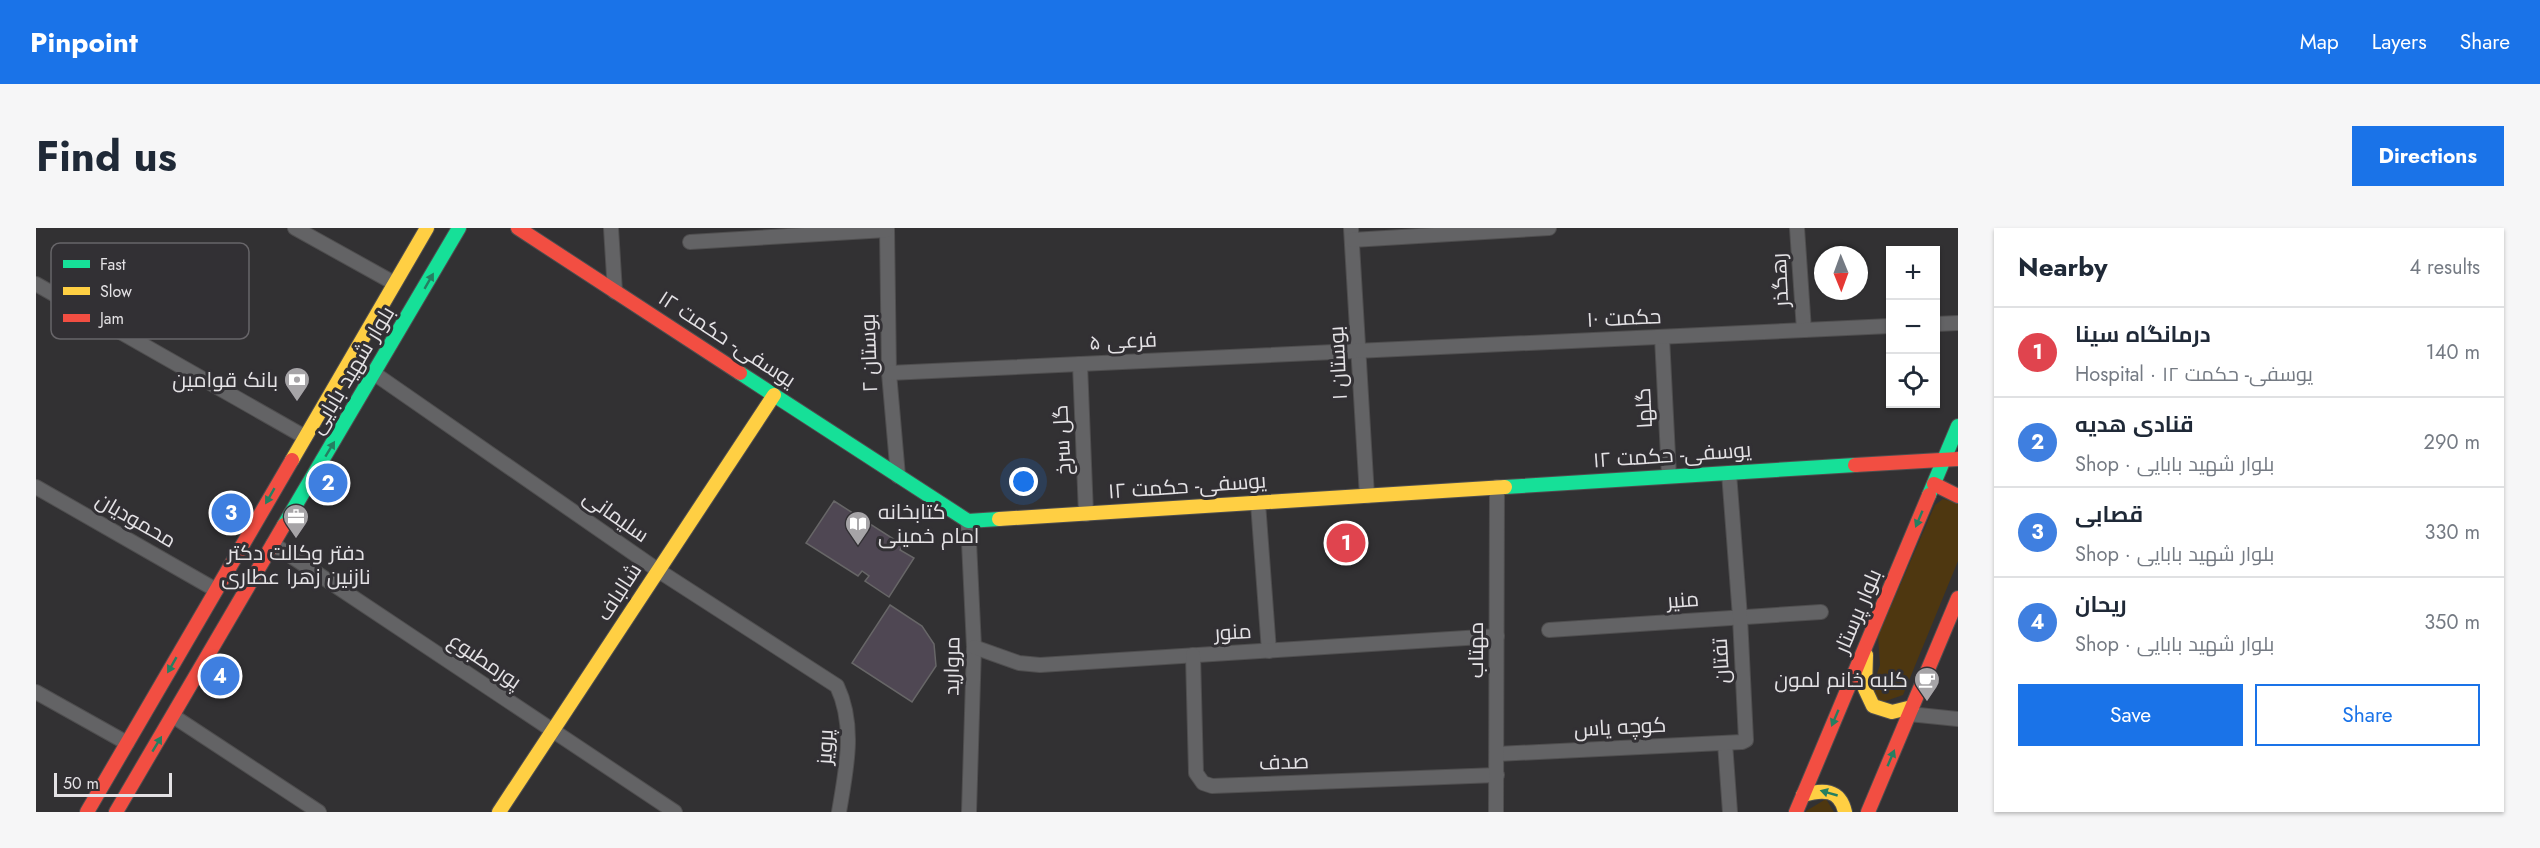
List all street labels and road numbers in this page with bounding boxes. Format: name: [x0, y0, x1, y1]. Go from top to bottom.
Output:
street label: رهگذر: [1764, 252, 1796, 309]
street label: یوسفی- حکمت ۱۲: [652, 283, 802, 395]
street label: بلوار شهید بابایی: [302, 300, 402, 440]
street label: حکمت ۱۰: [1586, 301, 1662, 335]
street label: بوستان ۲: [853, 313, 885, 393]
street label: فرعی ۵: [1088, 324, 1158, 358]
street label: بوستان ۱: [1321, 325, 1355, 401]
street label: گلها: [1628, 387, 1660, 429]
street label: گل سرخ: [1045, 404, 1079, 476]
street label: یوسفی- حکمت ۱۲: [1592, 434, 1752, 475]
street label: یوسفی- حکمت ۱۲: [1107, 465, 1267, 506]
street label: سلیمانی: [577, 482, 655, 550]
street label: محمودیان: [90, 485, 182, 555]
street label: شالباف: [589, 557, 649, 627]
street label: بلوار پرستار: [1826, 564, 1889, 659]
street label: منیر: [1665, 584, 1700, 616]
street label: منور: [1213, 616, 1252, 648]
street label: مهتاب: [1461, 622, 1491, 678]
street label: پورمطبوع: [442, 626, 528, 697]
street label: مروارید: [936, 636, 968, 696]
street label: تفتان: [1705, 637, 1737, 684]
street label: کوچه یاس: [1573, 710, 1667, 744]
street label: پرویز: [809, 728, 841, 766]
street label: صدف: [1258, 746, 1310, 778]

